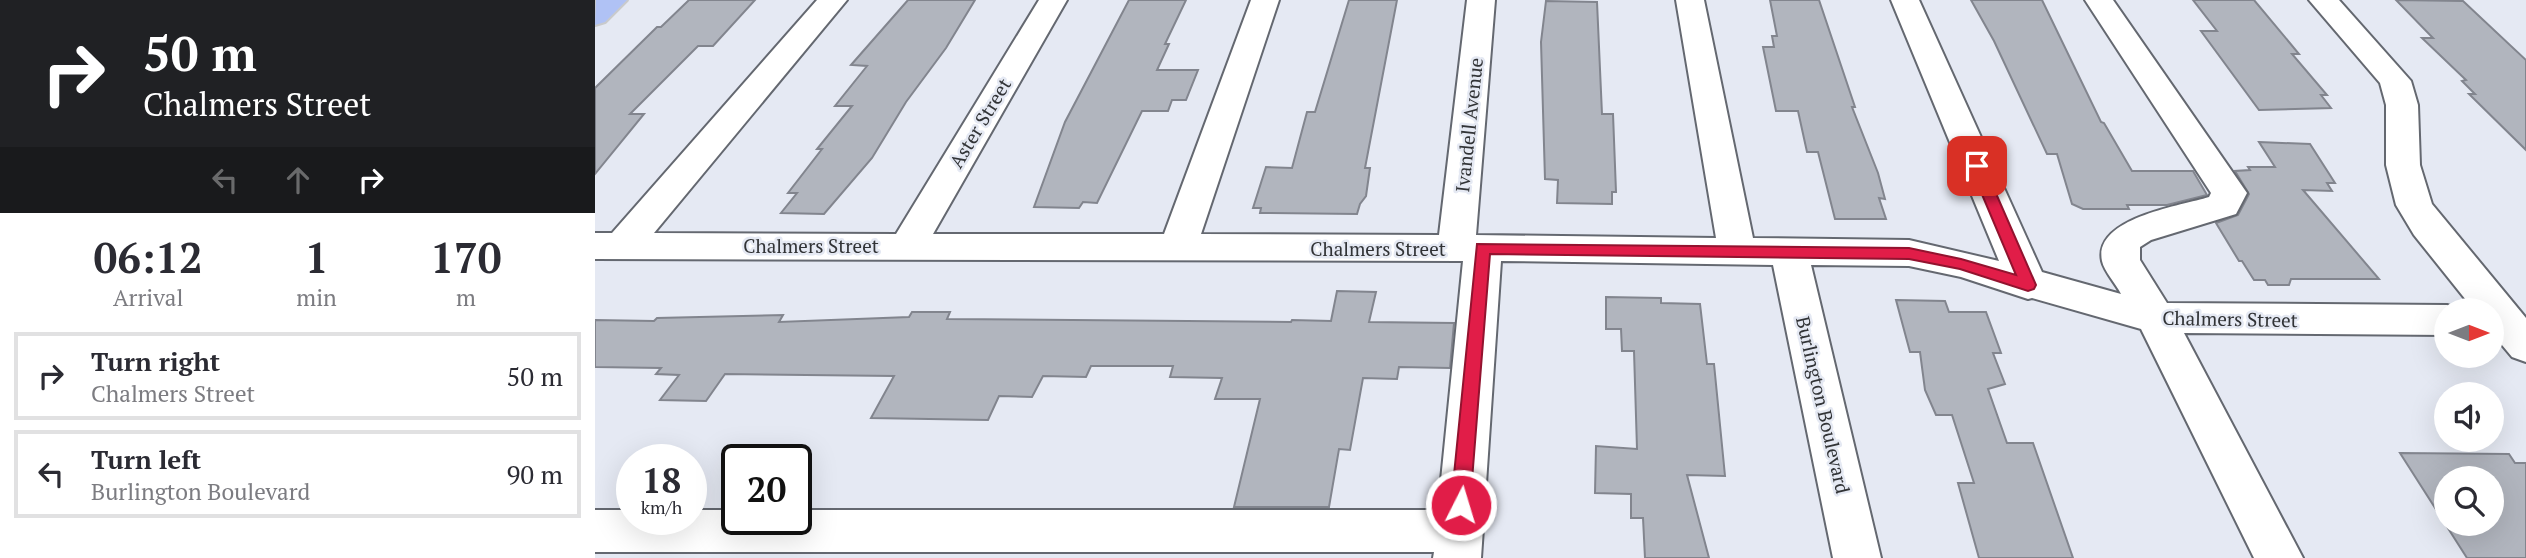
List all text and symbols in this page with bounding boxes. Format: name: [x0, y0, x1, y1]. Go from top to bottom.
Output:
text: 50 m: [143, 20, 257, 85]
icon: right: [28, 28, 119, 119]
street label: Ivandell Avenue: [1449, 56, 1488, 193]
street label: Aster Street: [943, 73, 1016, 172]
text: Chalmers Street: [143, 83, 371, 125]
pin: [1947, 136, 2007, 196]
icon: arrive: [1958, 147, 1996, 185]
icon: left: [206, 161, 244, 199]
icon: ahead: [279, 161, 317, 199]
icon: right: [352, 161, 390, 199]
text: 06:12: [94, 229, 203, 285]
text: 1: [305, 229, 328, 285]
text: 170: [430, 229, 501, 285]
street label: Chalmers Street: [743, 233, 879, 258]
street label: Chalmers Street: [1310, 236, 1446, 261]
text: Arrival: [113, 282, 183, 313]
text: min: [296, 282, 337, 313]
text: m: [456, 282, 476, 313]
north arrow: [2434, 298, 2504, 368]
map controls: [2434, 298, 2504, 536]
street label: Chalmers Street: [2162, 305, 2298, 332]
street label: Burlington Boulevard: [1791, 314, 1856, 496]
text: Turn right: [91, 344, 220, 378]
icon: right: [32, 357, 70, 395]
text: 50 m: [507, 359, 563, 393]
text: Chalmers Street: [91, 378, 255, 409]
button: sound: [2434, 382, 2504, 452]
text: Turn left: [91, 442, 201, 476]
speed limit sign: 20: [721, 444, 812, 535]
icon: left: [32, 455, 70, 493]
text: 90 m: [507, 457, 563, 491]
text: 18: [642, 457, 681, 503]
button: search: [2434, 466, 2504, 536]
position arrow: [1424, 468, 1498, 542]
text: Burlington Boulevard: [91, 476, 310, 507]
text: km/h: [641, 495, 682, 519]

